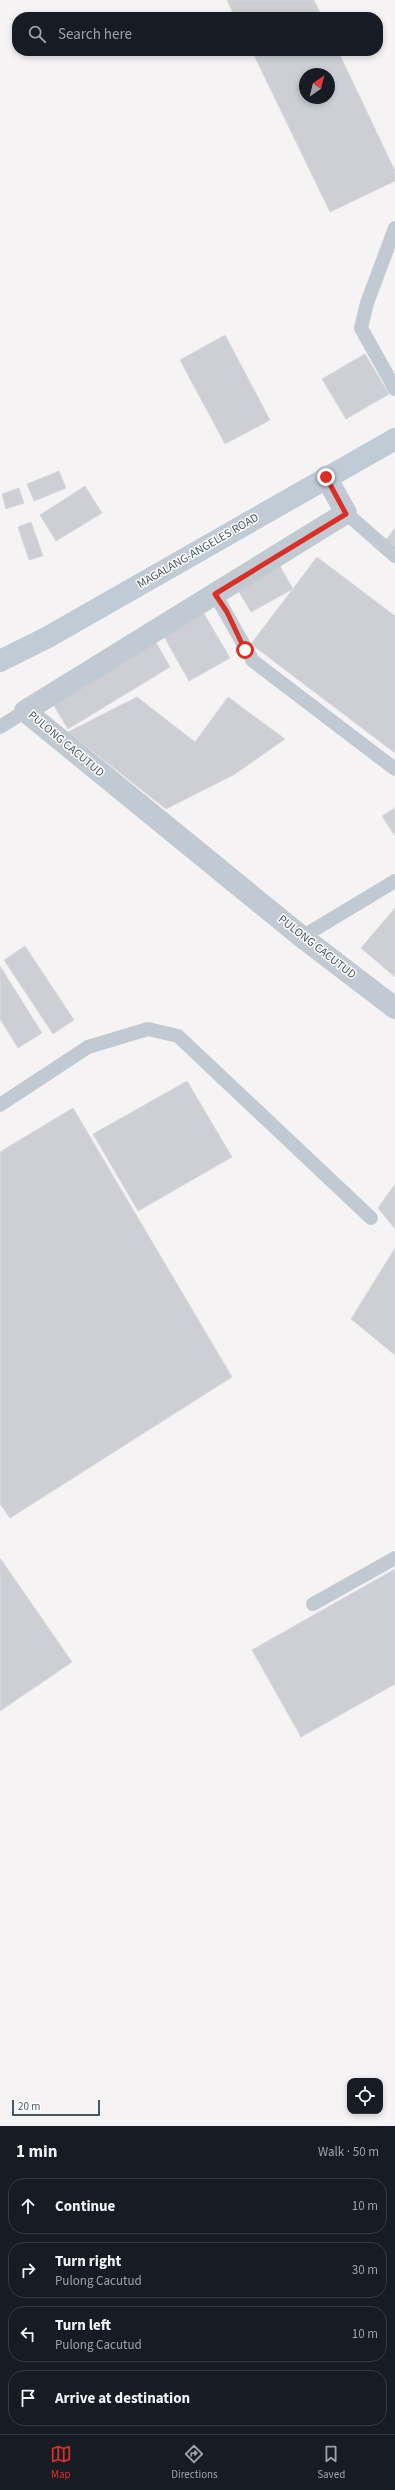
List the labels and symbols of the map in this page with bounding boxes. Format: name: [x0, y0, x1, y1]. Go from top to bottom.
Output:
north arrow: [299, 68, 335, 104]
route end: [317, 468, 335, 486]
street label: MAGALANG-ANGELES ROAD: [134, 509, 262, 593]
route start: [236, 641, 254, 659]
street label: PULONG CACUTUD: [24, 707, 108, 781]
street label: PULONG CACUTUD: [274, 911, 360, 983]
scale bar: [12, 2098, 100, 2117]

